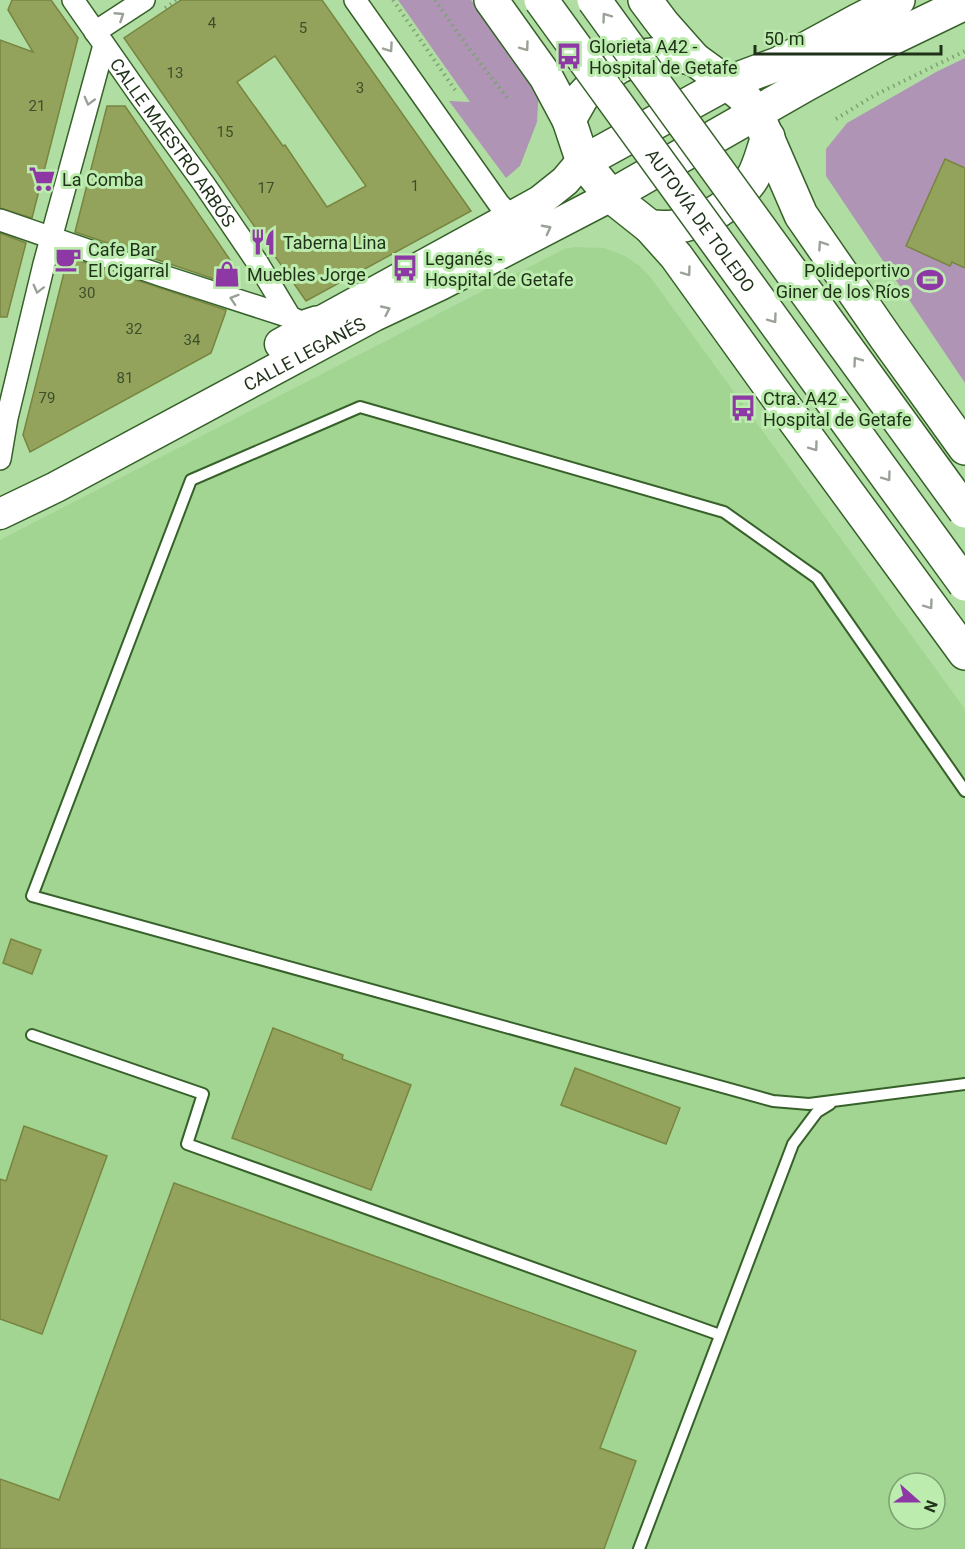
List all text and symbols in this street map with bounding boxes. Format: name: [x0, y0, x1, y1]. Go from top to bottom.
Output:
one-way arrow: [113, 12, 124, 23]
one-way arrow: [602, 12, 613, 23]
house number: 4: [208, 14, 217, 32]
scale bar: [755, 18, 941, 56]
house number: 5: [299, 19, 307, 37]
text: 50 m: [764, 28, 804, 49]
place label: Glorieta A42 - Hospital de Getafe: [589, 36, 738, 78]
one-way arrow: [382, 41, 393, 52]
one-way arrow: [518, 41, 529, 52]
bus stop icon: Glorieta A42 - Hospital de Getafe: [554, 41, 584, 71]
street label: CALLE MAESTRO ARBÓS: [106, 54, 240, 231]
house number: 13: [167, 64, 183, 82]
house number: 3: [356, 79, 364, 97]
one-way arrow: [83, 96, 96, 106]
house number: 21: [29, 97, 45, 115]
house number: 15: [217, 123, 233, 141]
street label: AUTOVÍA DE TOLEDO: [642, 144, 760, 296]
supermarket icon: La Comba: [27, 164, 57, 194]
place label: La Comba: [62, 169, 144, 190]
house number: 1: [411, 177, 419, 195]
house number: 17: [258, 179, 274, 197]
one-way arrow: [541, 225, 552, 236]
restaurant icon: Taberna Lina: [248, 227, 278, 257]
place label: Taberna Lina: [283, 232, 386, 253]
place label: Cafe Bar El Cigarral: [88, 239, 169, 281]
one-way arrow: [818, 241, 829, 252]
cafe icon: Cafe Bar El Cigarral: [53, 244, 83, 274]
place label: Leganés - Hospital de Getafe: [425, 248, 574, 290]
bus stop icon: Leganés - Hospital de Getafe: [390, 253, 420, 283]
shop icon: Muebles Jorge: [212, 259, 242, 289]
place label: Polideportivo Giner de los Ríos: [776, 260, 910, 302]
place label: Muebles Jorge: [247, 264, 366, 285]
sports icon: Polideportivo Giner de los Ríos: [915, 265, 945, 295]
one-way arrow: [680, 266, 691, 277]
one-way arrow: [33, 284, 46, 294]
house number: 30: [79, 284, 95, 302]
one-way arrow: [229, 294, 240, 306]
one-way arrow: [379, 306, 390, 318]
street label: CALLE LEGANÉS: [240, 312, 369, 395]
one-way arrow: [766, 313, 777, 324]
house number: 32: [126, 320, 142, 338]
house number: 34: [184, 331, 201, 349]
one-way arrow: [853, 357, 864, 368]
house number: 81: [117, 369, 133, 387]
place label: Ctra. A42 - Hospital de Getafe: [763, 388, 912, 430]
house number: 79: [39, 389, 55, 407]
bus stop icon: Ctra. A42 - Hospital de Getafe: [728, 393, 758, 423]
one-way arrow: [807, 441, 818, 452]
one-way arrow: [880, 471, 891, 482]
one-way arrow: [922, 598, 933, 609]
north arrow: [887, 1471, 947, 1531]
text: N: [920, 1498, 941, 1515]

